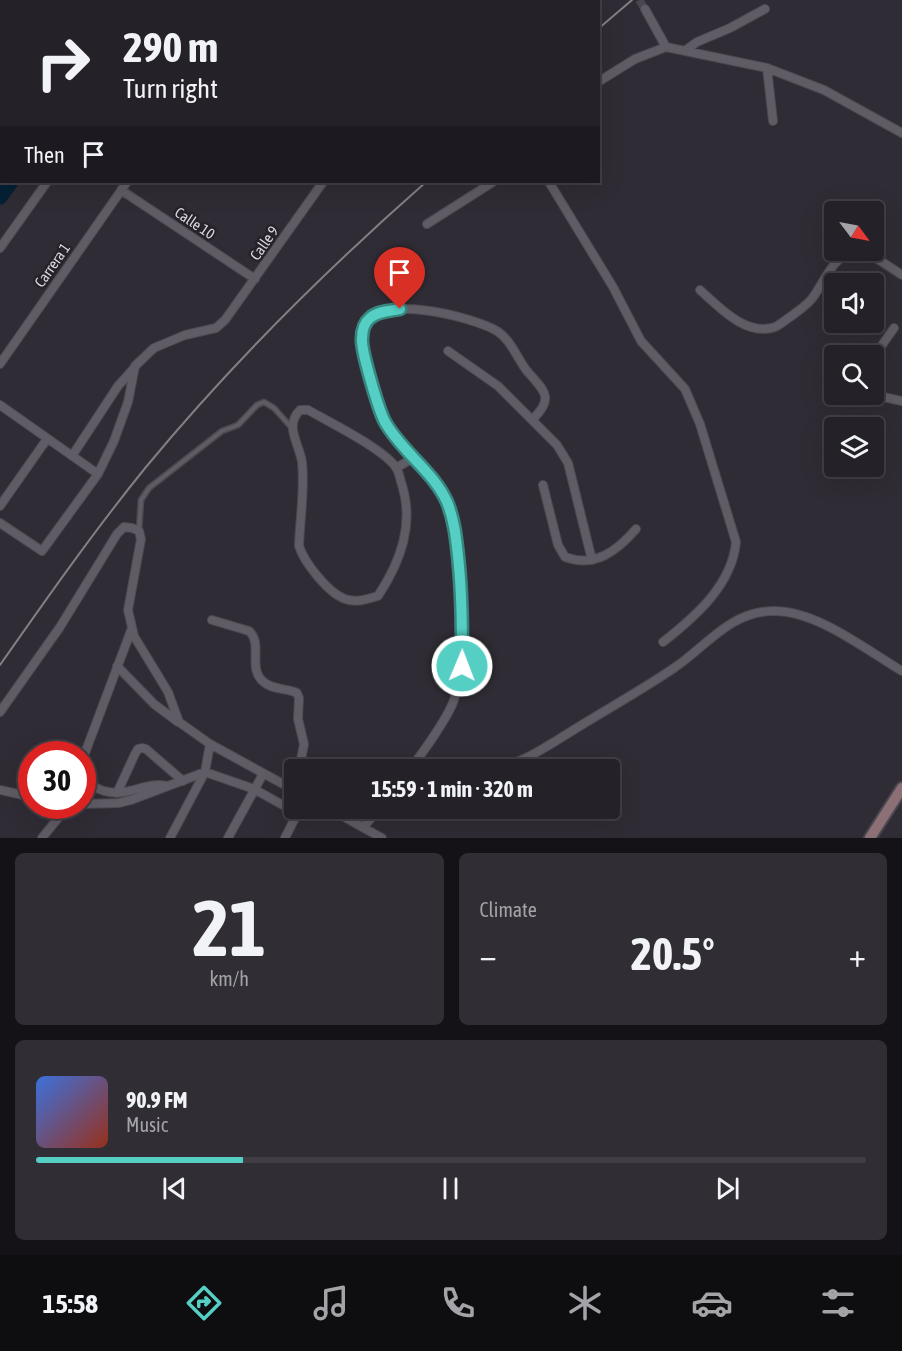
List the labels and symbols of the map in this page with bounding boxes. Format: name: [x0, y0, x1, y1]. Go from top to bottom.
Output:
north arrow: [824, 201, 884, 261]
street label: Calle 10: [172, 204, 218, 242]
street label: Calle 9: [246, 223, 282, 263]
street label: Carrera 1: [31, 240, 73, 290]
pin: [374, 247, 425, 309]
position arrow: [430, 634, 494, 698]
speed limit sign: 30: [18, 741, 96, 819]

